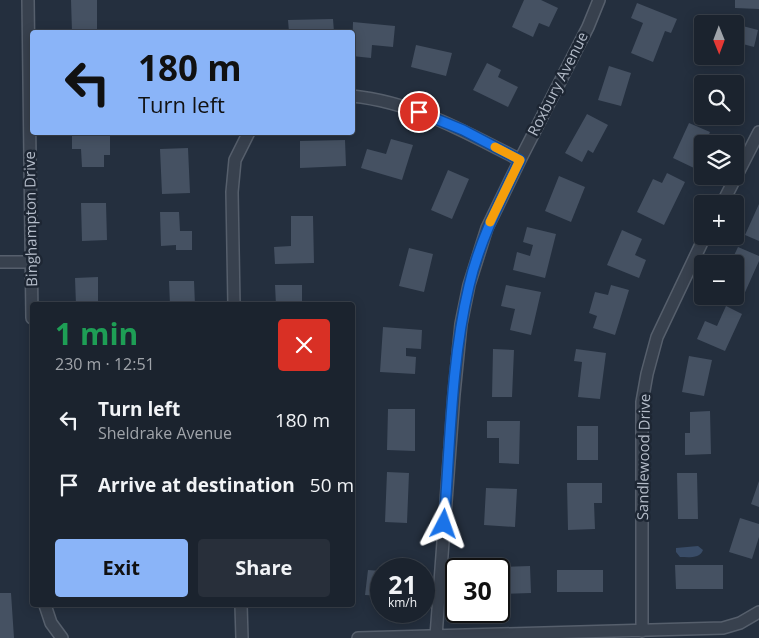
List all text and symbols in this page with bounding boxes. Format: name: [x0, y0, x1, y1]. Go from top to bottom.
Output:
north arrow: [694, 15, 744, 65]
map controls: [694, 15, 744, 305]
street label: Roxbury Avenue: [522, 28, 592, 139]
text: 180 m: [138, 44, 242, 91]
icon: left: [55, 50, 120, 115]
button: search: [694, 75, 744, 125]
text: Turn left: [138, 89, 225, 119]
pin: [398, 91, 440, 133]
icon: arrive: [405, 98, 433, 126]
button: layers: [694, 135, 744, 185]
street label: Binghampton Drive: [19, 151, 41, 287]
button: +: [694, 195, 744, 245]
button: −: [694, 255, 744, 305]
text: 1 min: [55, 313, 138, 354]
button: close: [278, 319, 330, 371]
text: 230 m · 12:51: [55, 353, 155, 375]
street label: Sandlewood Drive: [632, 394, 654, 520]
text: Turn left: [98, 396, 180, 422]
icon: left: [55, 406, 83, 434]
text: 180 m: [275, 407, 330, 433]
text: Sheldrake Avenue: [98, 422, 232, 444]
icon: arrive: [55, 471, 83, 499]
text: Arrive at destination: [98, 472, 295, 498]
text: 50 m: [310, 472, 354, 498]
position arrow: [417, 497, 469, 549]
button: Exit: [55, 539, 188, 597]
button: Share: [198, 539, 330, 597]
speed limit sign: 30: [445, 558, 510, 623]
text: 21: [388, 567, 417, 601]
text: km/h: [388, 594, 417, 611]

